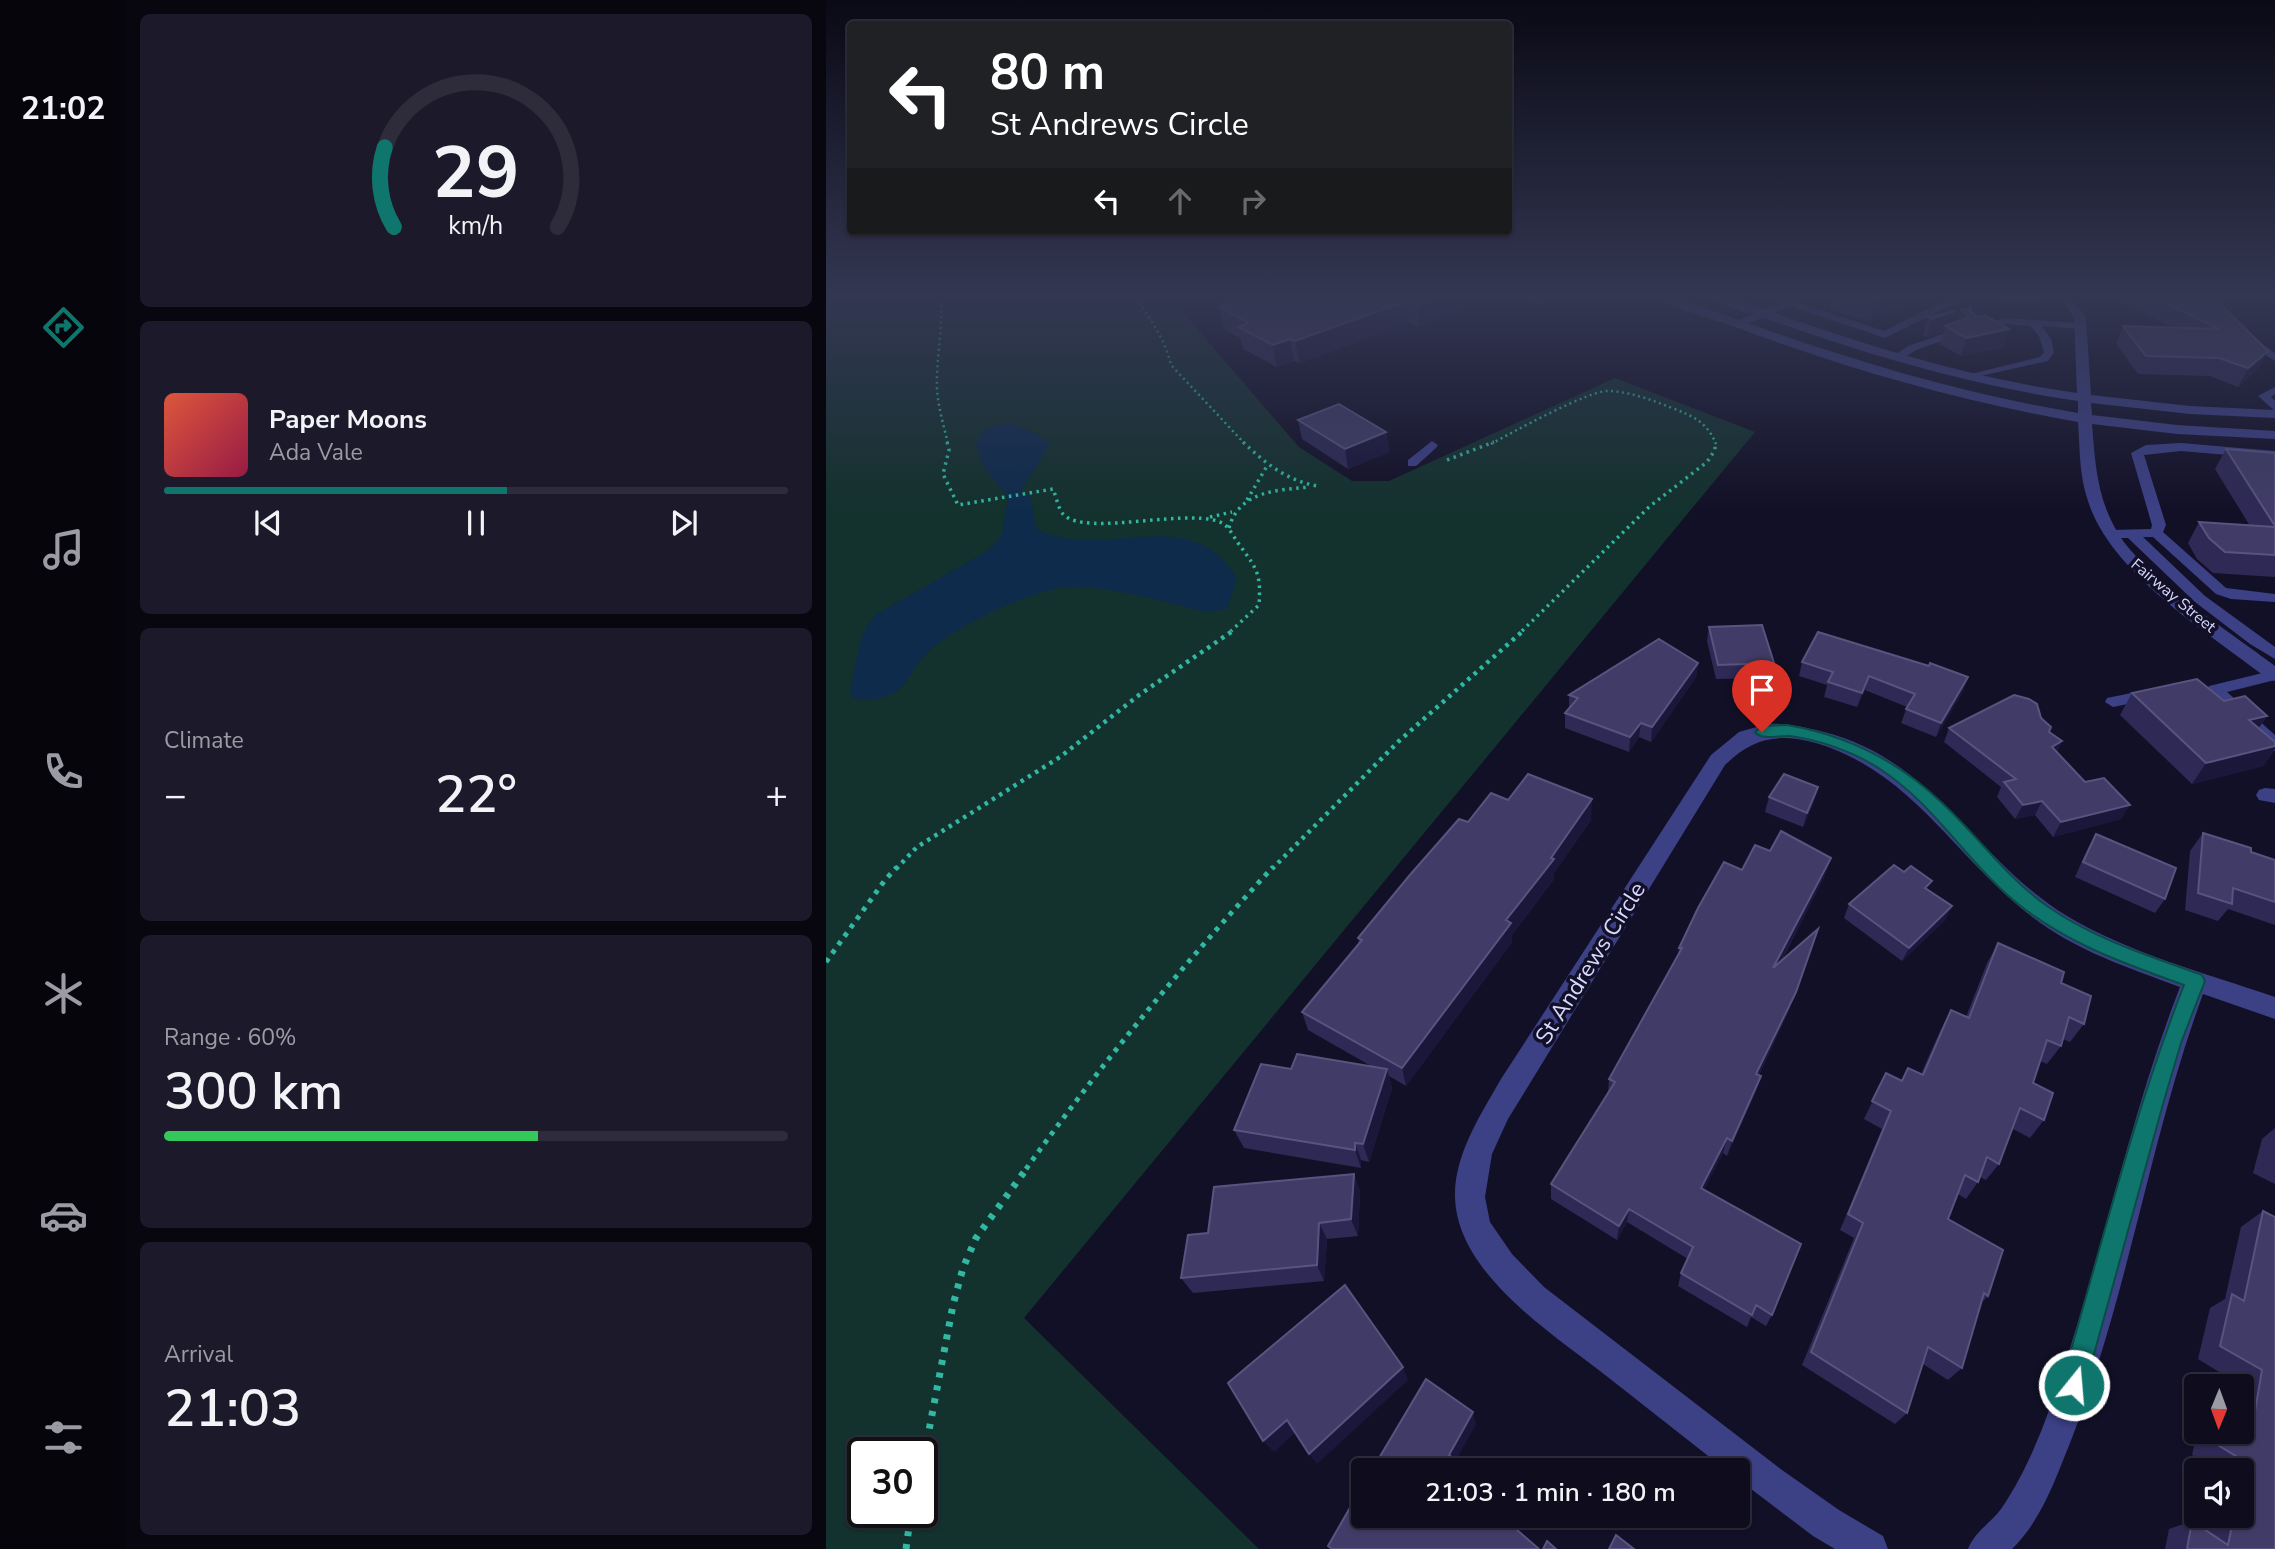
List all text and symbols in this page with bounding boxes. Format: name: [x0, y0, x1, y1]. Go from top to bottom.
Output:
text: 80 m: [990, 39, 1105, 106]
icon: left: [875, 49, 966, 140]
text: 21:02: [21, 87, 105, 130]
text: St Andrews Circle: [990, 103, 1249, 146]
text: 29: [432, 123, 520, 223]
icon: left: [1088, 182, 1126, 220]
icon: ahead: [1161, 182, 1199, 220]
icon: right: [1234, 182, 1272, 220]
text: km/h: [448, 208, 504, 242]
icon: directions: [39, 303, 88, 352]
text: Paper Moons: [269, 402, 427, 437]
text: Ada Vale: [269, 437, 363, 468]
icon: previous: [249, 504, 287, 542]
icon: pause: [457, 504, 495, 542]
icon: next: [665, 504, 703, 542]
icon: music: [39, 525, 88, 574]
street label: Fairway Street: [2126, 554, 2221, 638]
pin: [1732, 660, 1792, 732]
icon: arrive: [1743, 671, 1781, 709]
text: Climate: [164, 725, 244, 756]
icon: phone: [39, 747, 88, 796]
text: 22°: [435, 759, 517, 830]
text: −: [164, 770, 187, 821]
text: +: [765, 770, 788, 821]
street label: St Andrews Circle: [1528, 876, 1653, 1050]
icon: climate: [39, 969, 88, 1018]
text: Range · 60%: [164, 1022, 296, 1053]
text: 300 km: [164, 1056, 343, 1127]
icon: car: [39, 1191, 88, 1240]
text: Arrival: [164, 1339, 233, 1370]
position arrow: [2037, 1348, 2111, 1422]
text: 21:03: [164, 1373, 301, 1444]
north arrow: [2184, 1374, 2254, 1444]
map controls: [2184, 1374, 2254, 1528]
icon: filters: [39, 1413, 88, 1462]
speed limit sign: 30: [847, 1437, 938, 1528]
button: sound: [2184, 1458, 2254, 1528]
text: 21:03 · 1 min · 180 m: [1425, 1475, 1676, 1510]

